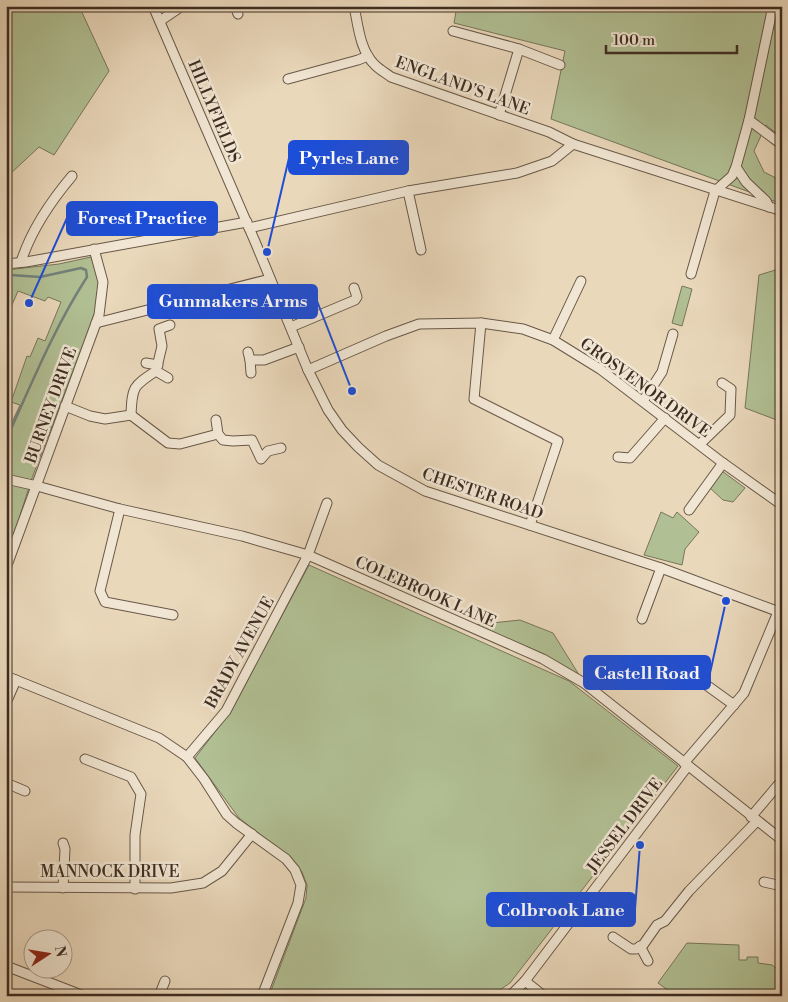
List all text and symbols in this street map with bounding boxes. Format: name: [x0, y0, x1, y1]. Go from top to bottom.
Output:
scale bar: [606, 22, 737, 54]
text: 100 m: [613, 31, 655, 50]
street label: ENGLAND'S LANE: [392, 52, 533, 120]
street label: HILLYFIELDS: [183, 57, 245, 166]
callout: Pyrles Lane: [289, 141, 408, 174]
text: Pyrles Lane: [299, 147, 399, 170]
callout: Forest Practice: [67, 202, 217, 235]
text: Forest Practice: [77, 207, 207, 230]
callout: Gunmakers Arms: [148, 285, 317, 318]
text: Gunmakers Arms: [158, 290, 308, 313]
street label: GROSVENOR DRIVE: [576, 334, 715, 442]
street label: BURNEY DRIVE: [20, 344, 81, 467]
street label: CHESTER ROAD: [419, 464, 546, 524]
street label: COLEBROOK LANE: [352, 552, 499, 632]
street label: BRADY AVENUE: [200, 593, 279, 713]
callout: Castell Road: [584, 656, 710, 689]
text: Castell Road: [594, 662, 700, 685]
street label: JESSEL DRIVE: [582, 774, 667, 878]
street label: MANNOCK DRIVE: [40, 862, 180, 882]
callout: Colbrook Lane: [487, 893, 635, 926]
text: Colbrook Lane: [497, 899, 625, 922]
north arrow: [22, 930, 72, 980]
text: N: [50, 944, 70, 959]

